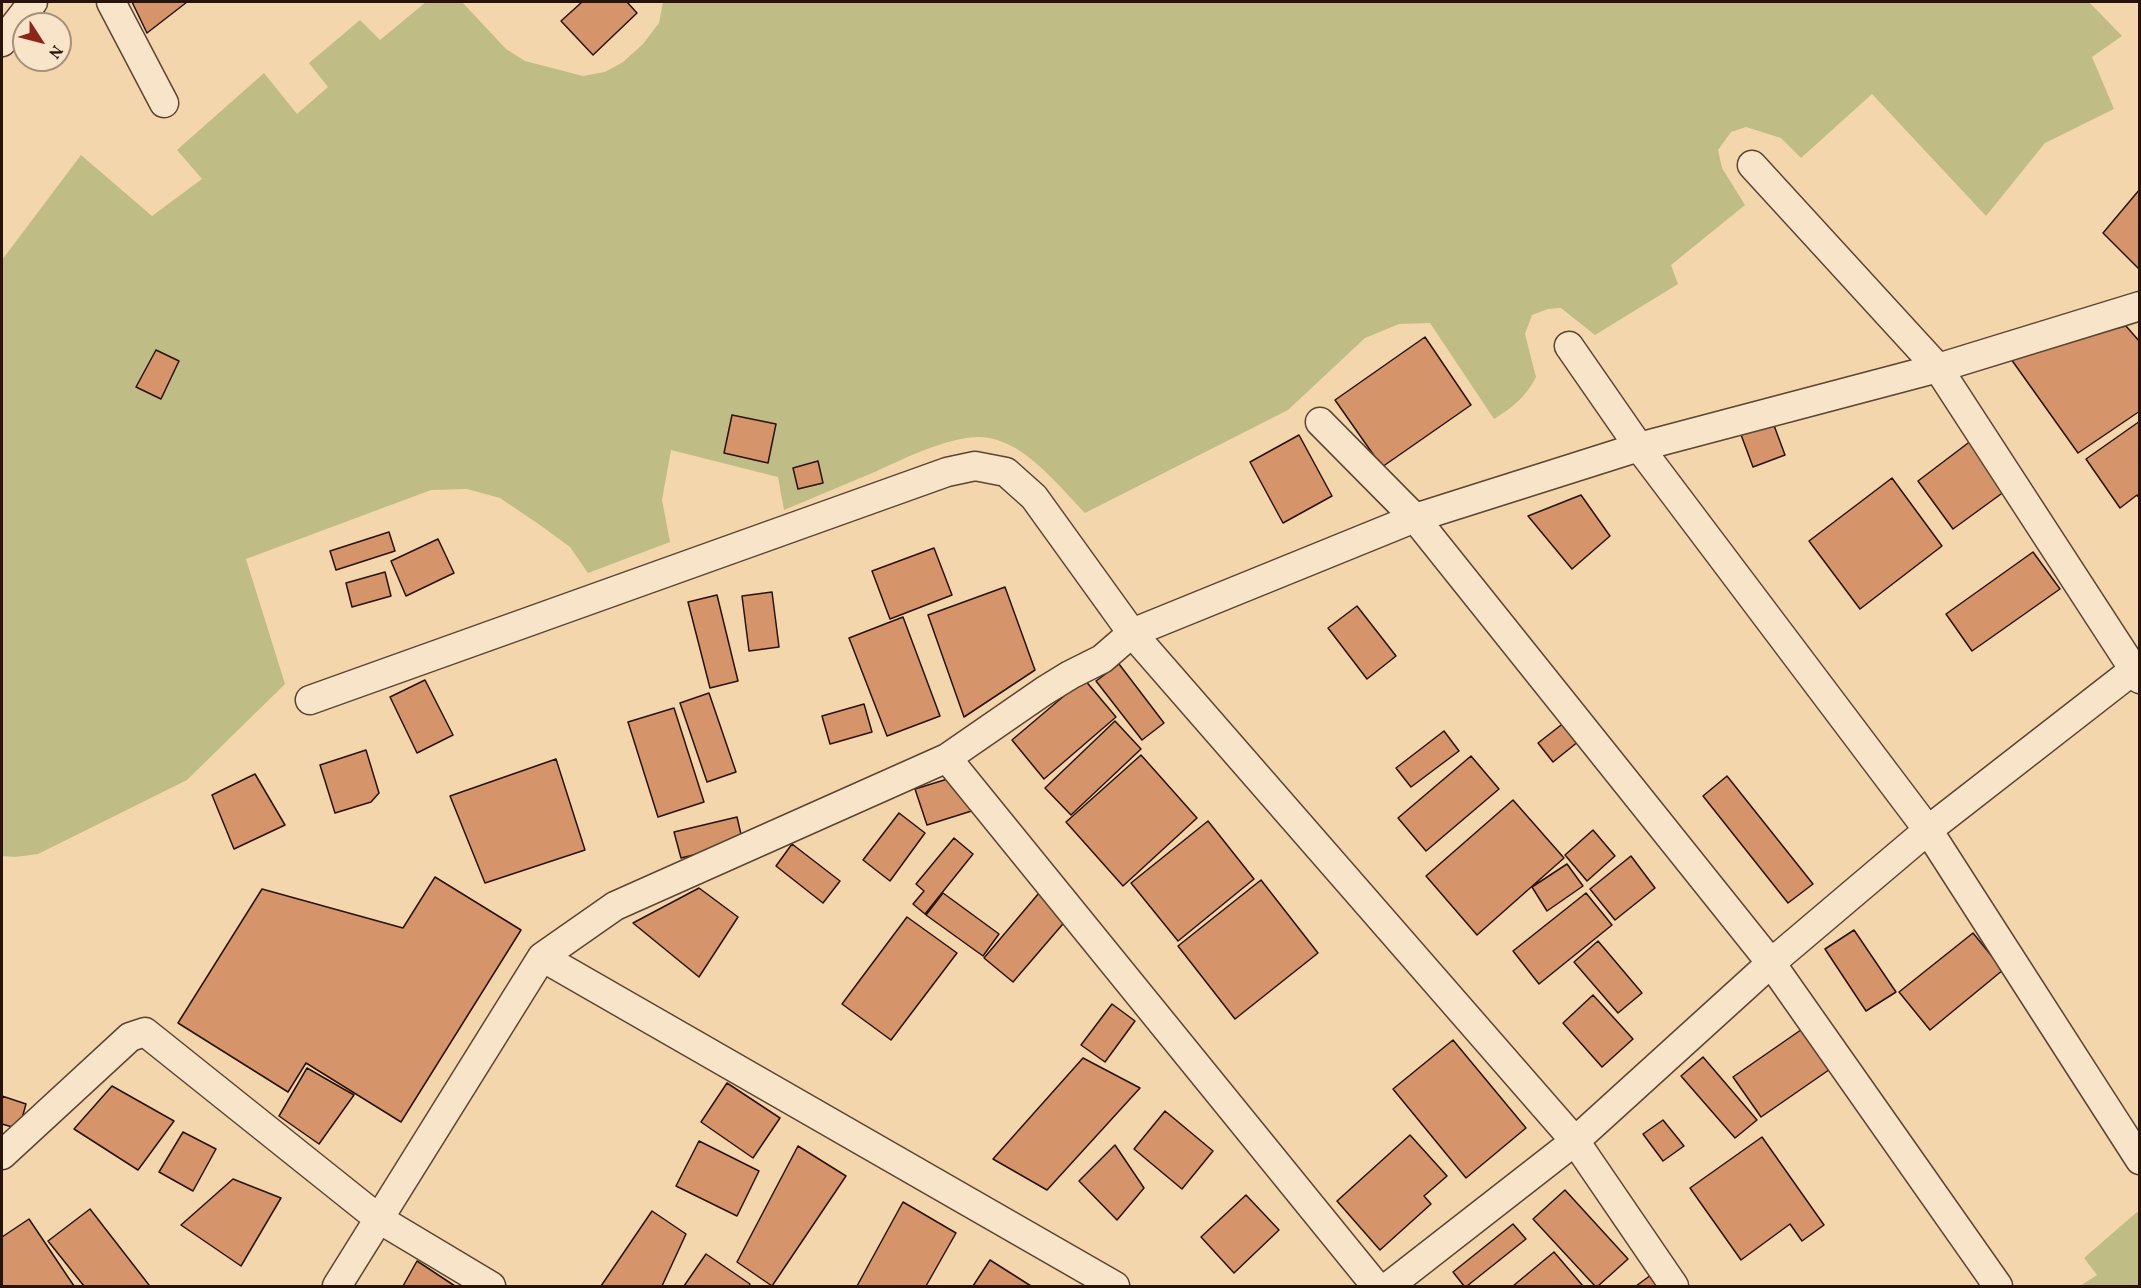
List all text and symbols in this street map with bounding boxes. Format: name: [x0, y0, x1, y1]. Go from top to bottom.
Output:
north arrow: [12, 12, 72, 72]
text: N: [43, 40, 67, 63]

